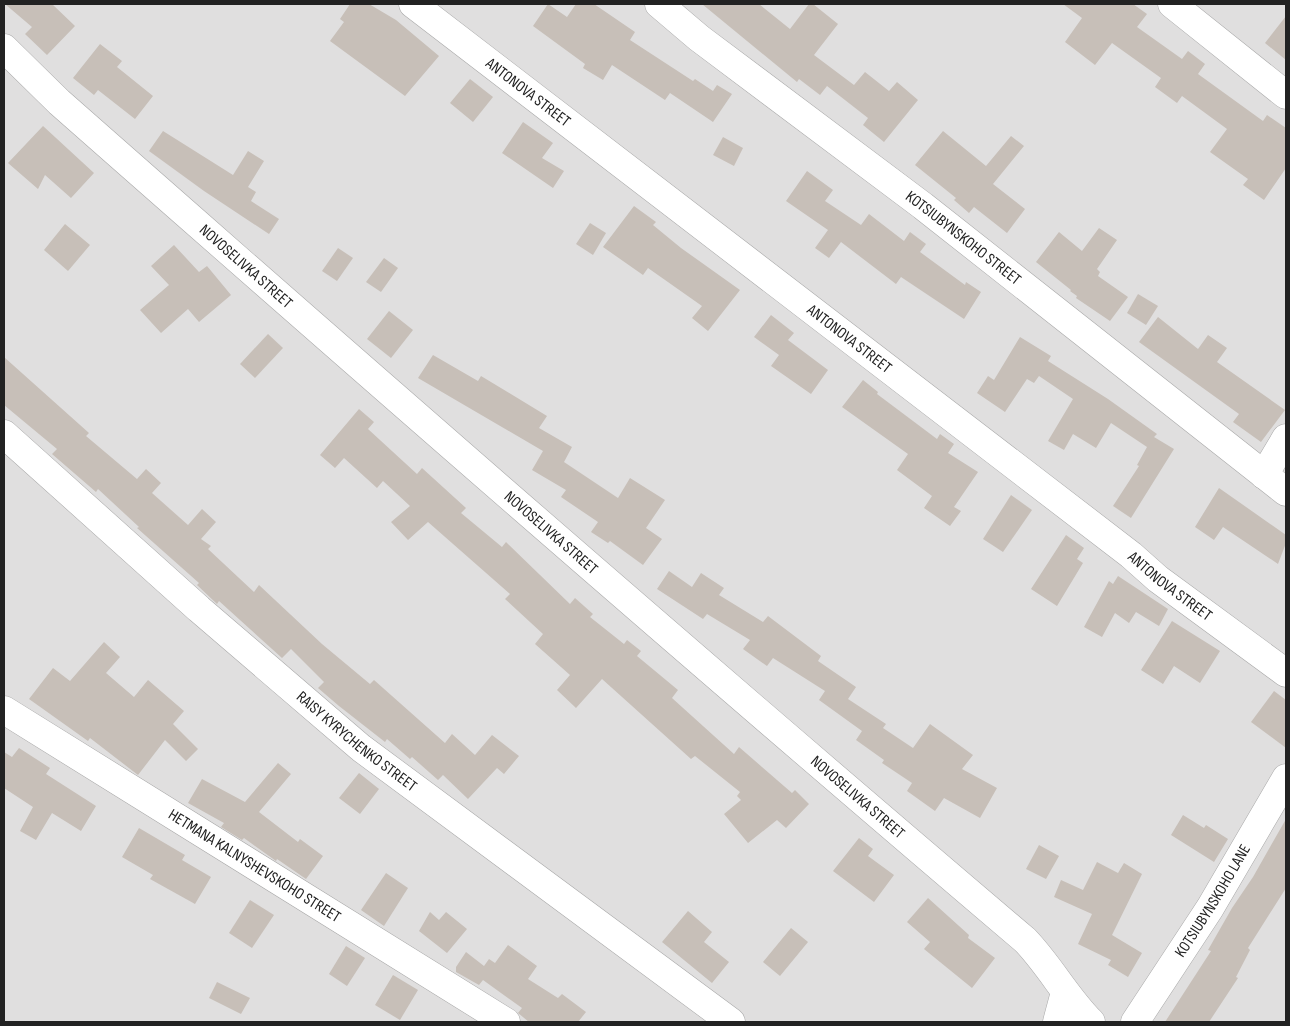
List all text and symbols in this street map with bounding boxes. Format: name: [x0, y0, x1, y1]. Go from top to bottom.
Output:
street label: ANTONOVA STREET: [481, 53, 575, 131]
street label: KOTSIUBYNSKOHO STREET: [902, 187, 1025, 289]
street label: NOVOSELIVKA STREET: [195, 220, 297, 313]
street label: ANTONOVA STREET: [802, 300, 896, 378]
street label: NOVOSELIVKA STREET: [500, 487, 602, 579]
street label: ANTONOVA STREET: [1123, 547, 1216, 625]
street label: RAISY KYRYCHENKO STREET: [292, 687, 421, 796]
street label: NOVOSELIVKA STREET: [807, 752, 909, 843]
street label: HETMANA KALNYSHEVSKOHO STREET: [165, 805, 345, 927]
street label: KOTSIUBYNSKOHO LANE: [1171, 841, 1255, 961]

